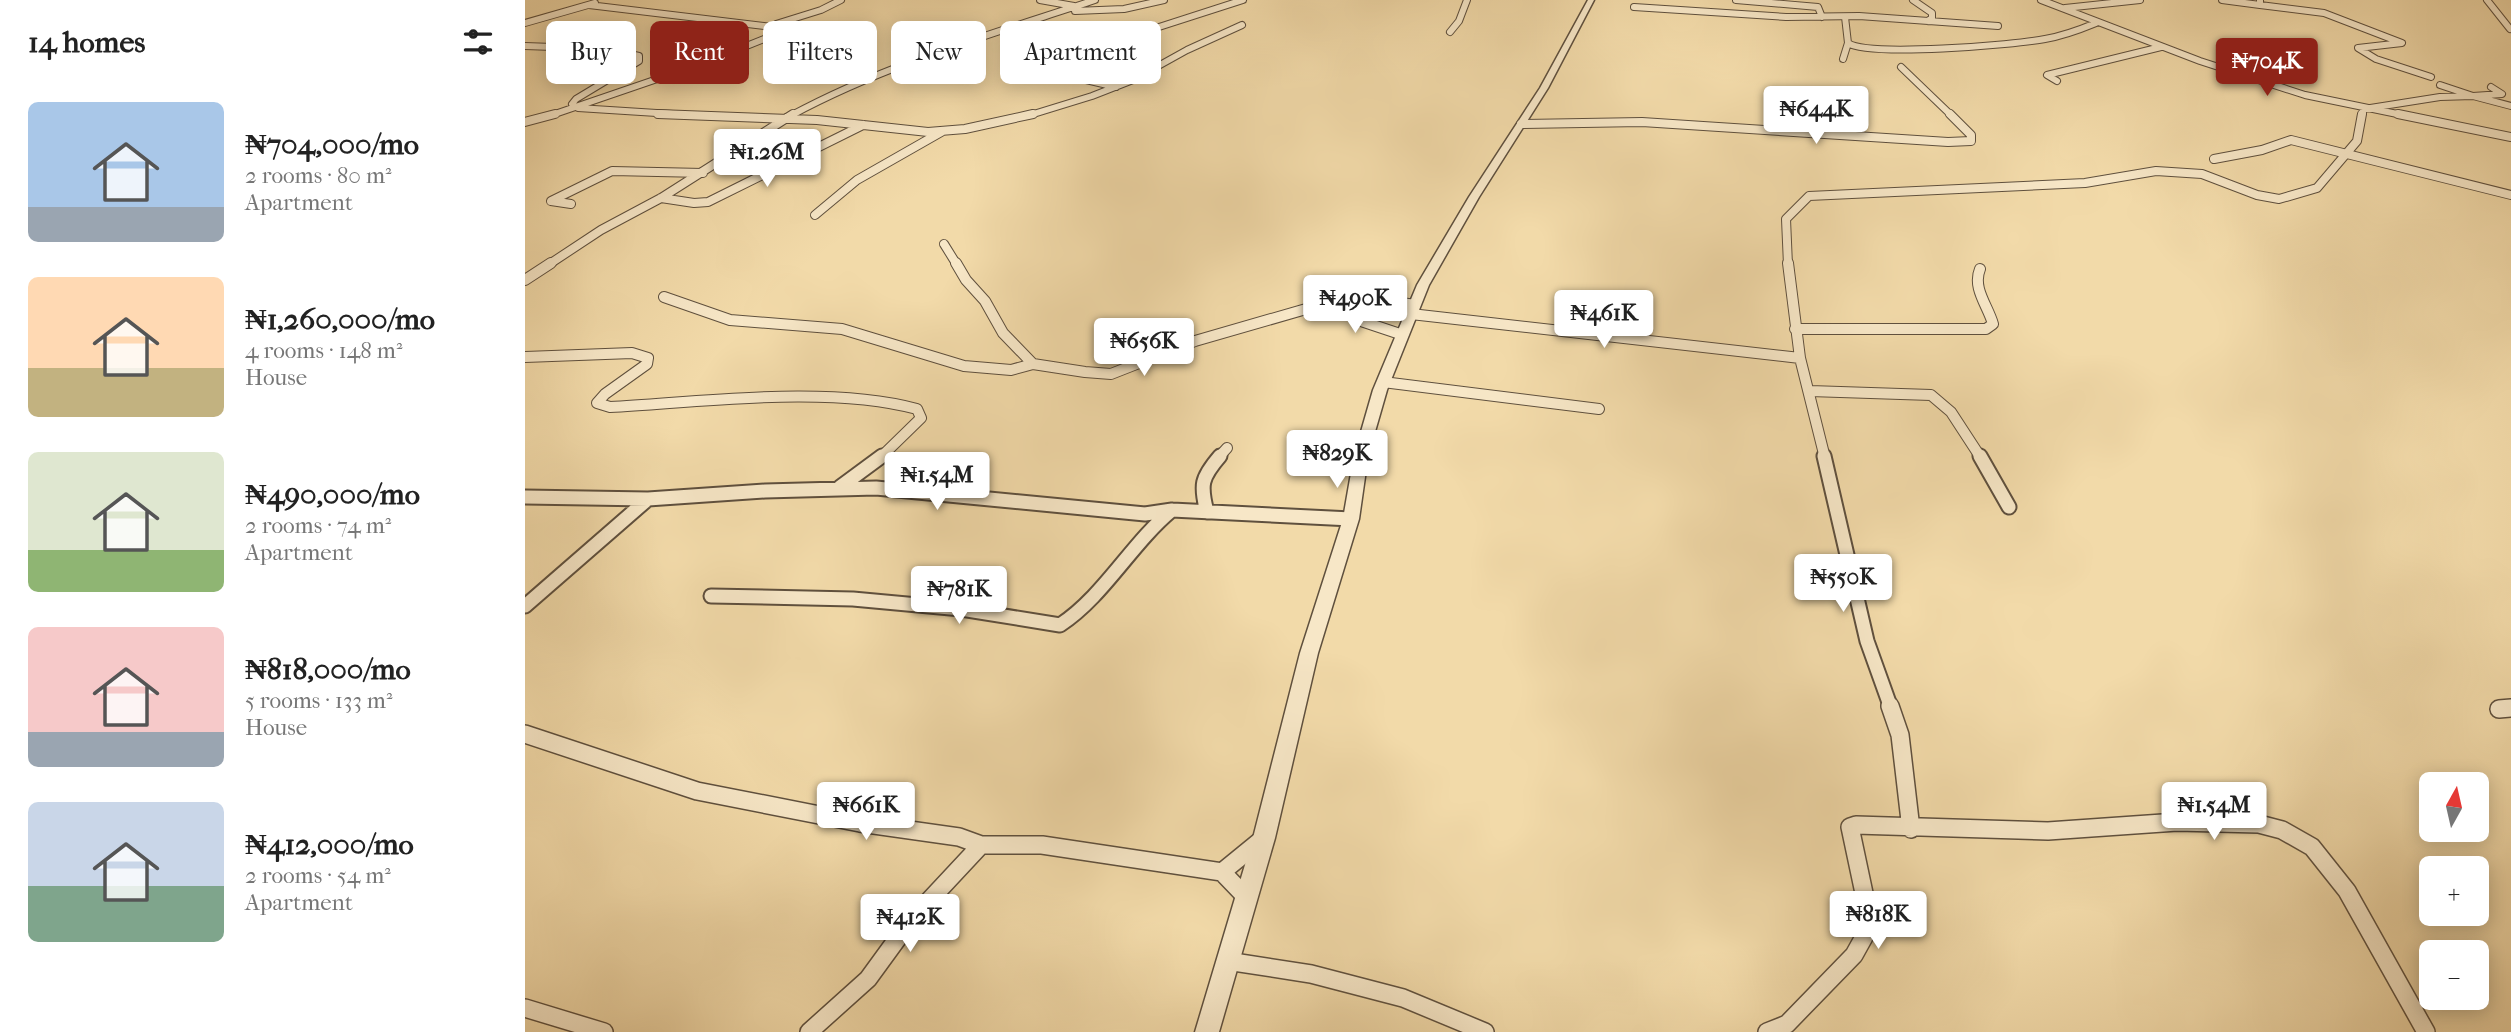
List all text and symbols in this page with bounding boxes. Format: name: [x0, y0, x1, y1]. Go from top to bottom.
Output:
chip: Buy: [546, 21, 636, 84]
chip: Rent: [650, 21, 749, 84]
chip: Filters: [763, 21, 877, 84]
chip: New: [891, 21, 986, 84]
chip: Apartment: [1000, 21, 1161, 84]
icon: filters: [459, 23, 497, 61]
text: 14 homes: [28, 25, 145, 60]
pin: ₦704K: [2218, 38, 2316, 98]
text: ₦704K: [2232, 47, 2302, 74]
pin: ₦644K: [1767, 86, 1865, 146]
text: ₦644K: [1780, 95, 1853, 122]
text: ₦704,000/mo: [245, 127, 419, 162]
icon: home: [84, 130, 168, 214]
pin: ₦1.26M: [710, 130, 824, 189]
text: ₦1.26M: [730, 138, 804, 165]
text: 2 rooms · 80 m²: [245, 162, 392, 189]
text: Apartment: [245, 189, 353, 216]
pin: ₦490K: [1306, 276, 1404, 335]
text: ₦490K: [1319, 284, 1391, 311]
pin: ₦461K: [1555, 290, 1653, 350]
text: ₦461K: [1570, 299, 1638, 326]
text: ₦1,260,000/mo: [245, 302, 435, 337]
icon: home: [84, 305, 168, 389]
pin: ₦656K: [1095, 318, 1193, 378]
text: ₦656K: [1110, 327, 1178, 354]
text: 4 rooms · 148 m²: [245, 337, 402, 364]
text: House: [245, 364, 307, 391]
pin: ₦829K: [1288, 430, 1386, 490]
text: ₦829K: [1303, 439, 1371, 466]
pin: ₦1.54M: [880, 452, 994, 512]
text: ₦1.54M: [901, 461, 973, 488]
text: ₦490,000/mo: [245, 477, 420, 512]
icon: home: [84, 480, 168, 564]
text: 2 rooms · 74 m²: [245, 512, 391, 539]
text: Apartment: [245, 539, 353, 566]
pin: ₦550K: [1794, 554, 1892, 614]
text: ₦550K: [1810, 563, 1876, 590]
pin: ₦781K: [910, 566, 1008, 626]
text: ₦781K: [927, 575, 991, 602]
text: ₦818,000/mo: [245, 652, 411, 687]
icon: home: [84, 655, 168, 739]
text: 5 rooms · 133 m²: [245, 687, 392, 714]
text: House: [245, 714, 307, 741]
north arrow: [2419, 772, 2489, 842]
map controls: [2419, 772, 2489, 1010]
pin: ₦661K: [817, 782, 915, 842]
pin: ₦1.54M: [2157, 782, 2271, 842]
text: ₦661K: [833, 791, 899, 818]
text: ₦1.54M: [2178, 791, 2250, 818]
text: ₦412,000/mo: [245, 827, 414, 862]
icon: home: [84, 830, 168, 914]
button: +: [2419, 856, 2489, 926]
text: 2 rooms · 54 m²: [245, 862, 391, 889]
text: Apartment: [245, 889, 353, 916]
pin: ₦818K: [1829, 892, 1927, 951]
pin: ₦412K: [861, 894, 959, 954]
text: ₦818K: [1846, 900, 1910, 927]
text: ₦412K: [877, 903, 943, 930]
button: −: [2419, 940, 2489, 1010]

